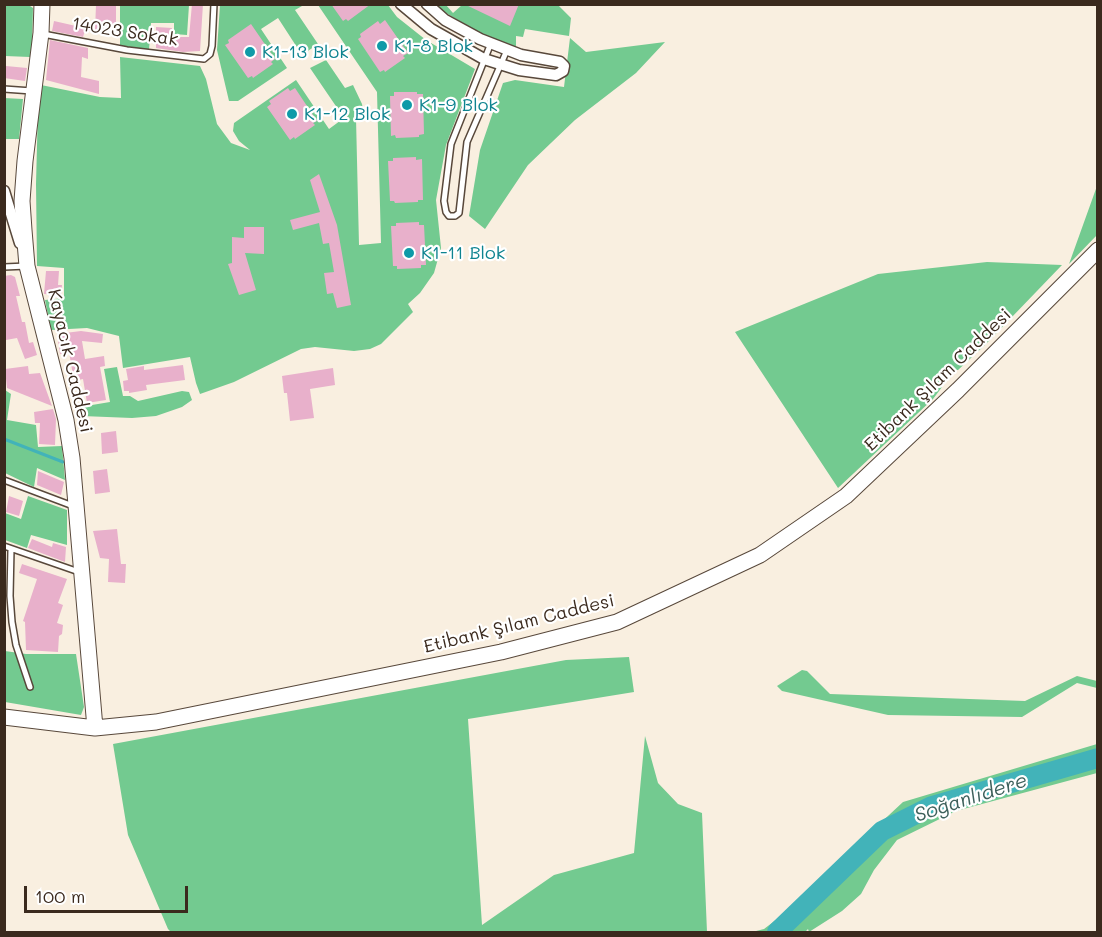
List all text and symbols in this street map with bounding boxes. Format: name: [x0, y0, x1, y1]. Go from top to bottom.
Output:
street label: 14023 Sokak: [70, 13, 180, 51]
place label: K1-8 Blok: [394, 35, 473, 57]
marker: K1-8 Blok: [375, 39, 389, 53]
place label: K1-13 Blok: [262, 41, 349, 63]
marker: K1-13 Blok: [243, 45, 257, 59]
place label: K1-9 Blok: [419, 94, 498, 116]
marker: K1-9 Blok: [400, 98, 414, 112]
place label: K1-12 Blok: [304, 103, 390, 125]
marker: K1-12 Blok: [285, 107, 299, 121]
place label: K1-11 Blok: [421, 242, 505, 264]
marker: K1-11 Blok: [402, 246, 416, 260]
street label: Kayacık Caddesi: [43, 287, 97, 435]
street label: Etibank Şılam Caddesi: [860, 304, 1016, 456]
street label: Etibank Şılam Caddesi: [421, 590, 617, 658]
water label: Soğanlıdere: [912, 769, 1030, 827]
scale bar: [27, 874, 190, 912]
text: 100 m: [35, 884, 85, 908]

